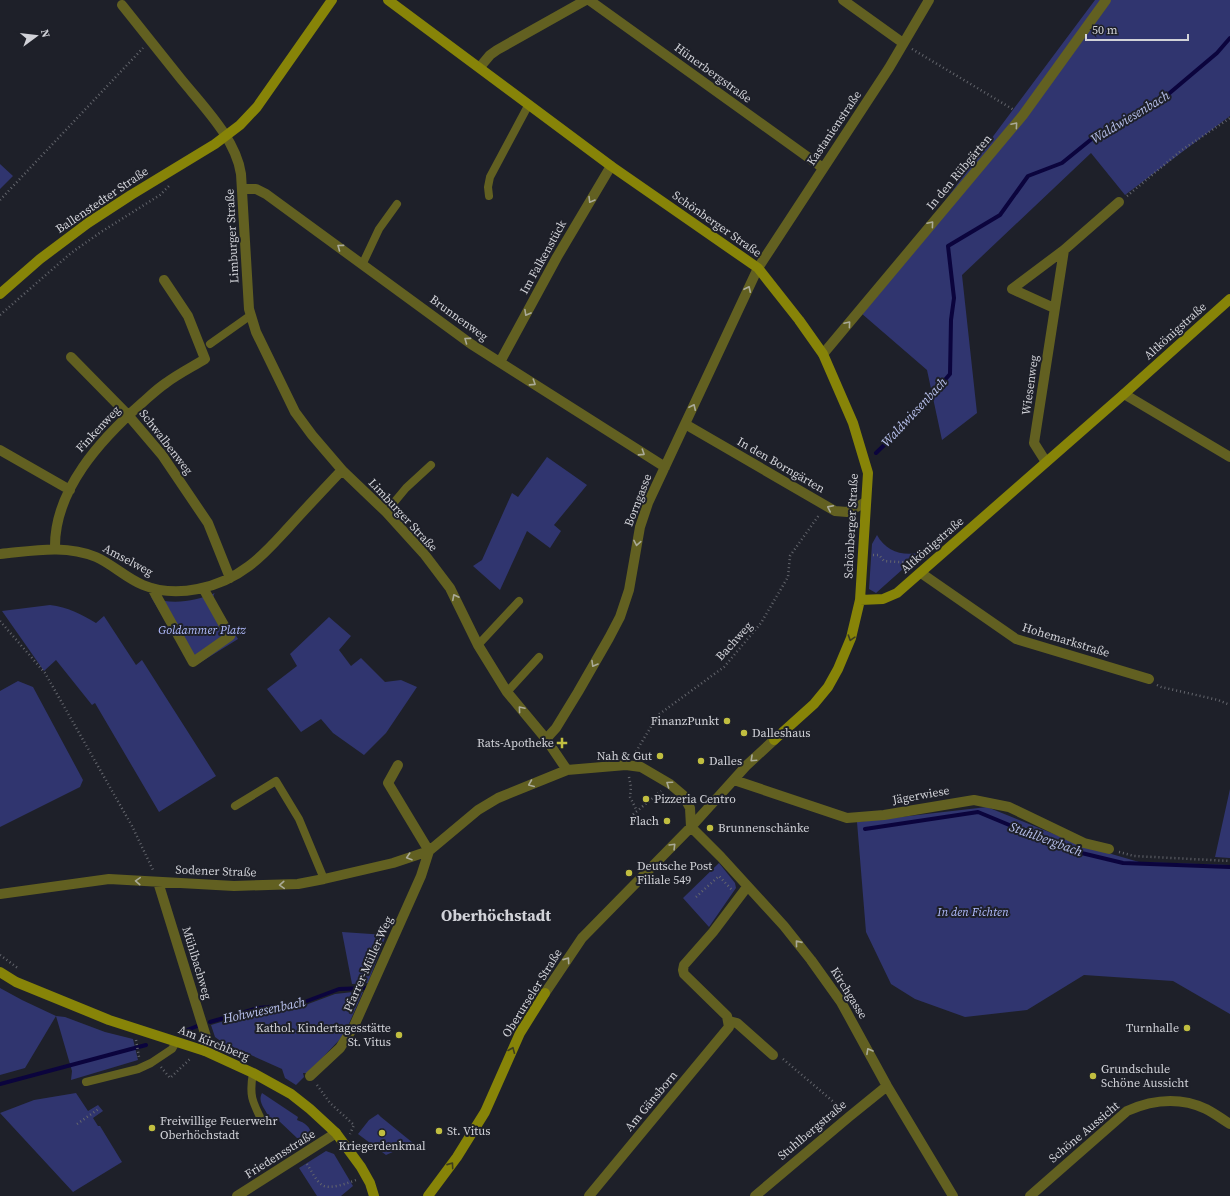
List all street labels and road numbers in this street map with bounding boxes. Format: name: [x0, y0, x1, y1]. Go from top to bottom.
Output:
street label: Hünerbergstraße: [671, 39, 755, 107]
street label: Kastanienstraße: [803, 88, 865, 168]
street label: In den Rübgärten: [923, 131, 995, 213]
street label: Ballenstedter Straße: [53, 163, 151, 237]
street label: Schönberger Straße: [669, 187, 765, 261]
street label: Limburger Straße: [222, 188, 242, 284]
street label: Im Falkenstück: [516, 217, 570, 297]
street label: Brunnenweg: [427, 291, 491, 345]
street label: Altkönigstraße: [1140, 299, 1210, 363]
street label: Wiesenweg: [1018, 354, 1042, 416]
street label: Finkenweg: [72, 402, 124, 456]
street label: Schwalbenweg: [135, 406, 197, 478]
street label: In den Borngärten: [734, 433, 828, 497]
street label: Borngasse: [621, 471, 655, 529]
street label: Schönberger Straße: [840, 473, 862, 579]
street label: Limburger Straße: [365, 475, 441, 555]
street label: Altkönigstraße: [897, 513, 967, 577]
street label: Amselweg: [100, 540, 156, 580]
street label: Bachweg: [712, 618, 756, 664]
street label: Hohemarkstraße: [1020, 619, 1112, 661]
street label: Jägerwiese: [890, 782, 951, 808]
street label: Sodener Straße: [175, 862, 257, 880]
street label: Pfarrer-Müller-Weg: [340, 914, 396, 1014]
street label: Mühlbachweg: [178, 925, 216, 1001]
street label: Oberurseler Straße: [498, 946, 566, 1040]
street label: Kirchgasse: [827, 964, 871, 1022]
street label: Am Kirchberg: [176, 1021, 252, 1065]
street label: Am Gänsborn: [621, 1068, 681, 1134]
street label: Stuhlbergstraße: [774, 1096, 850, 1164]
street label: Schöne Aussicht: [1045, 1098, 1123, 1166]
street label: Friedensstraße: [242, 1126, 318, 1182]

